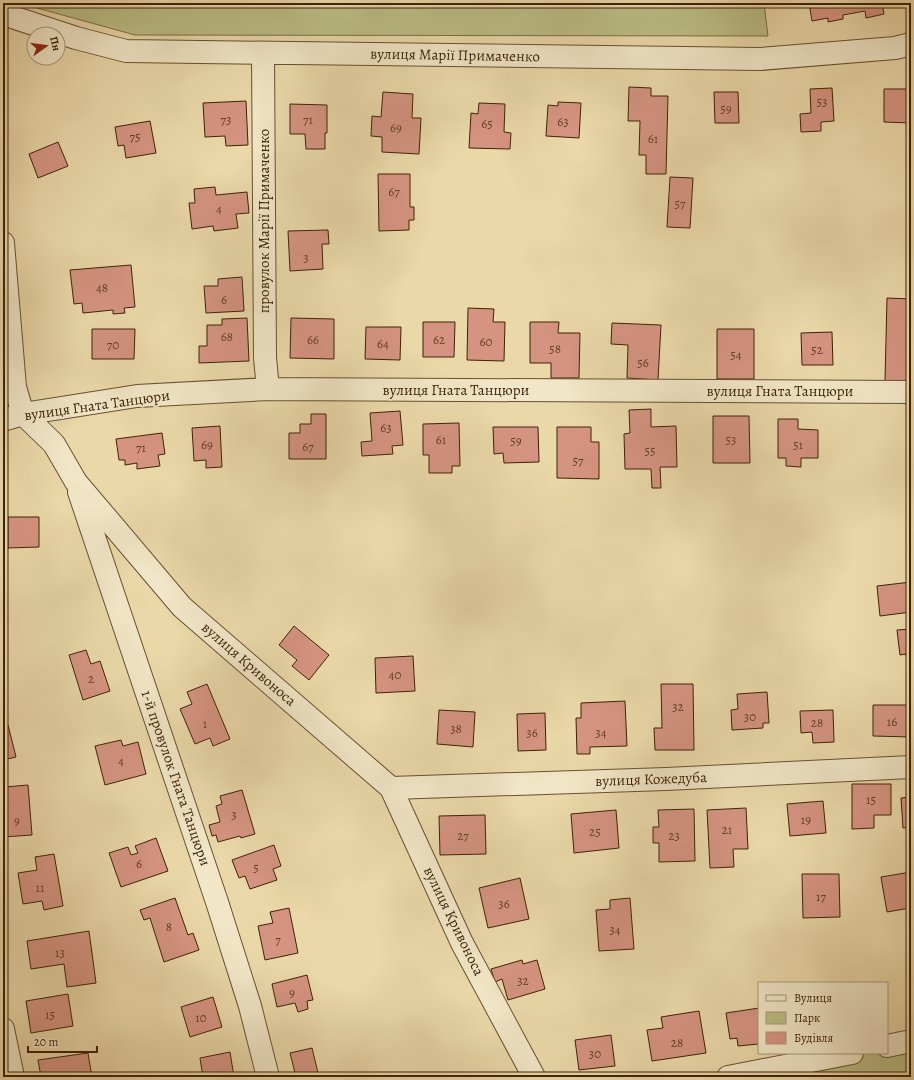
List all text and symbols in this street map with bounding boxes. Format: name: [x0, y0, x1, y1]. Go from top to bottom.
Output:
north arrow: [26, 26, 66, 66]
text: Пн: [46, 35, 64, 53]
street label: вулиця Марії Примаченко: [370, 44, 540, 66]
house number: 53: [817, 93, 828, 110]
house number: 59: [720, 100, 732, 117]
house number: 73: [221, 111, 231, 128]
house number: 71: [303, 111, 314, 128]
house number: 63: [557, 113, 569, 130]
house number: 65: [481, 115, 493, 132]
house number: 69: [390, 119, 402, 136]
house number: 75: [129, 128, 141, 145]
street label: провулок Марії Примаченко: [254, 129, 274, 313]
house number: 61: [648, 130, 659, 147]
house number: 67: [388, 183, 400, 200]
house number: 57: [674, 195, 686, 212]
house number: 4: [216, 200, 222, 217]
house number: 3: [303, 249, 309, 266]
house number: 48: [96, 279, 108, 296]
house number: 6: [221, 291, 227, 308]
house number: 68: [221, 328, 233, 345]
house number: 66: [307, 331, 319, 348]
house number: 62: [433, 331, 445, 348]
house number: 60: [480, 333, 493, 350]
house number: 64: [377, 335, 389, 352]
house number: 70: [107, 336, 119, 353]
house number: 58: [549, 340, 561, 357]
house number: 52: [811, 341, 823, 358]
house number: 54: [730, 346, 742, 363]
house number: 56: [637, 354, 649, 371]
street label: вулиця Гната Танцюри: [383, 380, 530, 400]
street label: вулиця Гната Танцюри: [707, 381, 854, 401]
street label: вулиця Гната Танцюри: [23, 385, 171, 425]
house number: 63: [380, 419, 392, 436]
house number: 61: [436, 431, 447, 448]
house number: 53: [726, 431, 737, 448]
house number: 59: [510, 432, 522, 449]
house number: 69: [201, 436, 213, 453]
house number: 51: [793, 436, 804, 453]
house number: 67: [302, 438, 314, 455]
house number: 71: [136, 439, 147, 456]
house number: 55: [644, 442, 656, 459]
house number: 57: [572, 452, 584, 469]
street label: вулиця Кривоноса: [198, 617, 301, 711]
house number: 40: [389, 666, 401, 683]
house number: 2: [88, 670, 94, 687]
street label: 1-й провулок Гната Танцюри: [137, 688, 216, 869]
house number: 32: [672, 698, 684, 715]
house number: 30: [744, 708, 756, 725]
house number: 16: [887, 713, 897, 730]
house number: 28: [811, 714, 823, 731]
house number: 1: [203, 715, 208, 732]
house number: 38: [450, 720, 462, 737]
house number: 36: [526, 724, 538, 741]
house number: 34: [595, 724, 607, 741]
house number: 4: [118, 752, 124, 769]
street label: вулиця Кожедуба: [595, 767, 707, 791]
house number: 15: [866, 791, 876, 808]
house number: 3: [231, 806, 237, 823]
house number: 19: [801, 811, 811, 828]
house number: 9: [14, 812, 20, 829]
house number: 21: [722, 821, 733, 838]
house number: 25: [589, 823, 601, 840]
house number: 27: [457, 827, 469, 844]
house number: 23: [668, 827, 680, 844]
house number: 6: [136, 855, 142, 872]
house number: 5: [253, 859, 259, 876]
street label: вулиця Кривоноса: [419, 863, 489, 979]
house number: 11: [36, 879, 45, 896]
house number: 17: [816, 888, 826, 905]
house number: 36: [498, 895, 510, 912]
house number: 8: [166, 918, 172, 935]
house number: 34: [609, 921, 621, 938]
house number: 7: [275, 931, 281, 948]
house number: 13: [55, 944, 65, 961]
house number: 32: [517, 972, 529, 989]
legend: [758, 982, 888, 1054]
house number: 9: [289, 984, 295, 1001]
text: Вулиця: [794, 990, 832, 1006]
house number: 15: [45, 1006, 55, 1023]
house number: 10: [195, 1009, 207, 1026]
text: Парк: [794, 1010, 820, 1026]
scale bar: [28, 1028, 97, 1054]
text: Будівля: [794, 1030, 834, 1046]
text: 20 m: [34, 1034, 58, 1050]
house number: 28: [671, 1034, 683, 1051]
house number: 30: [589, 1045, 601, 1062]

